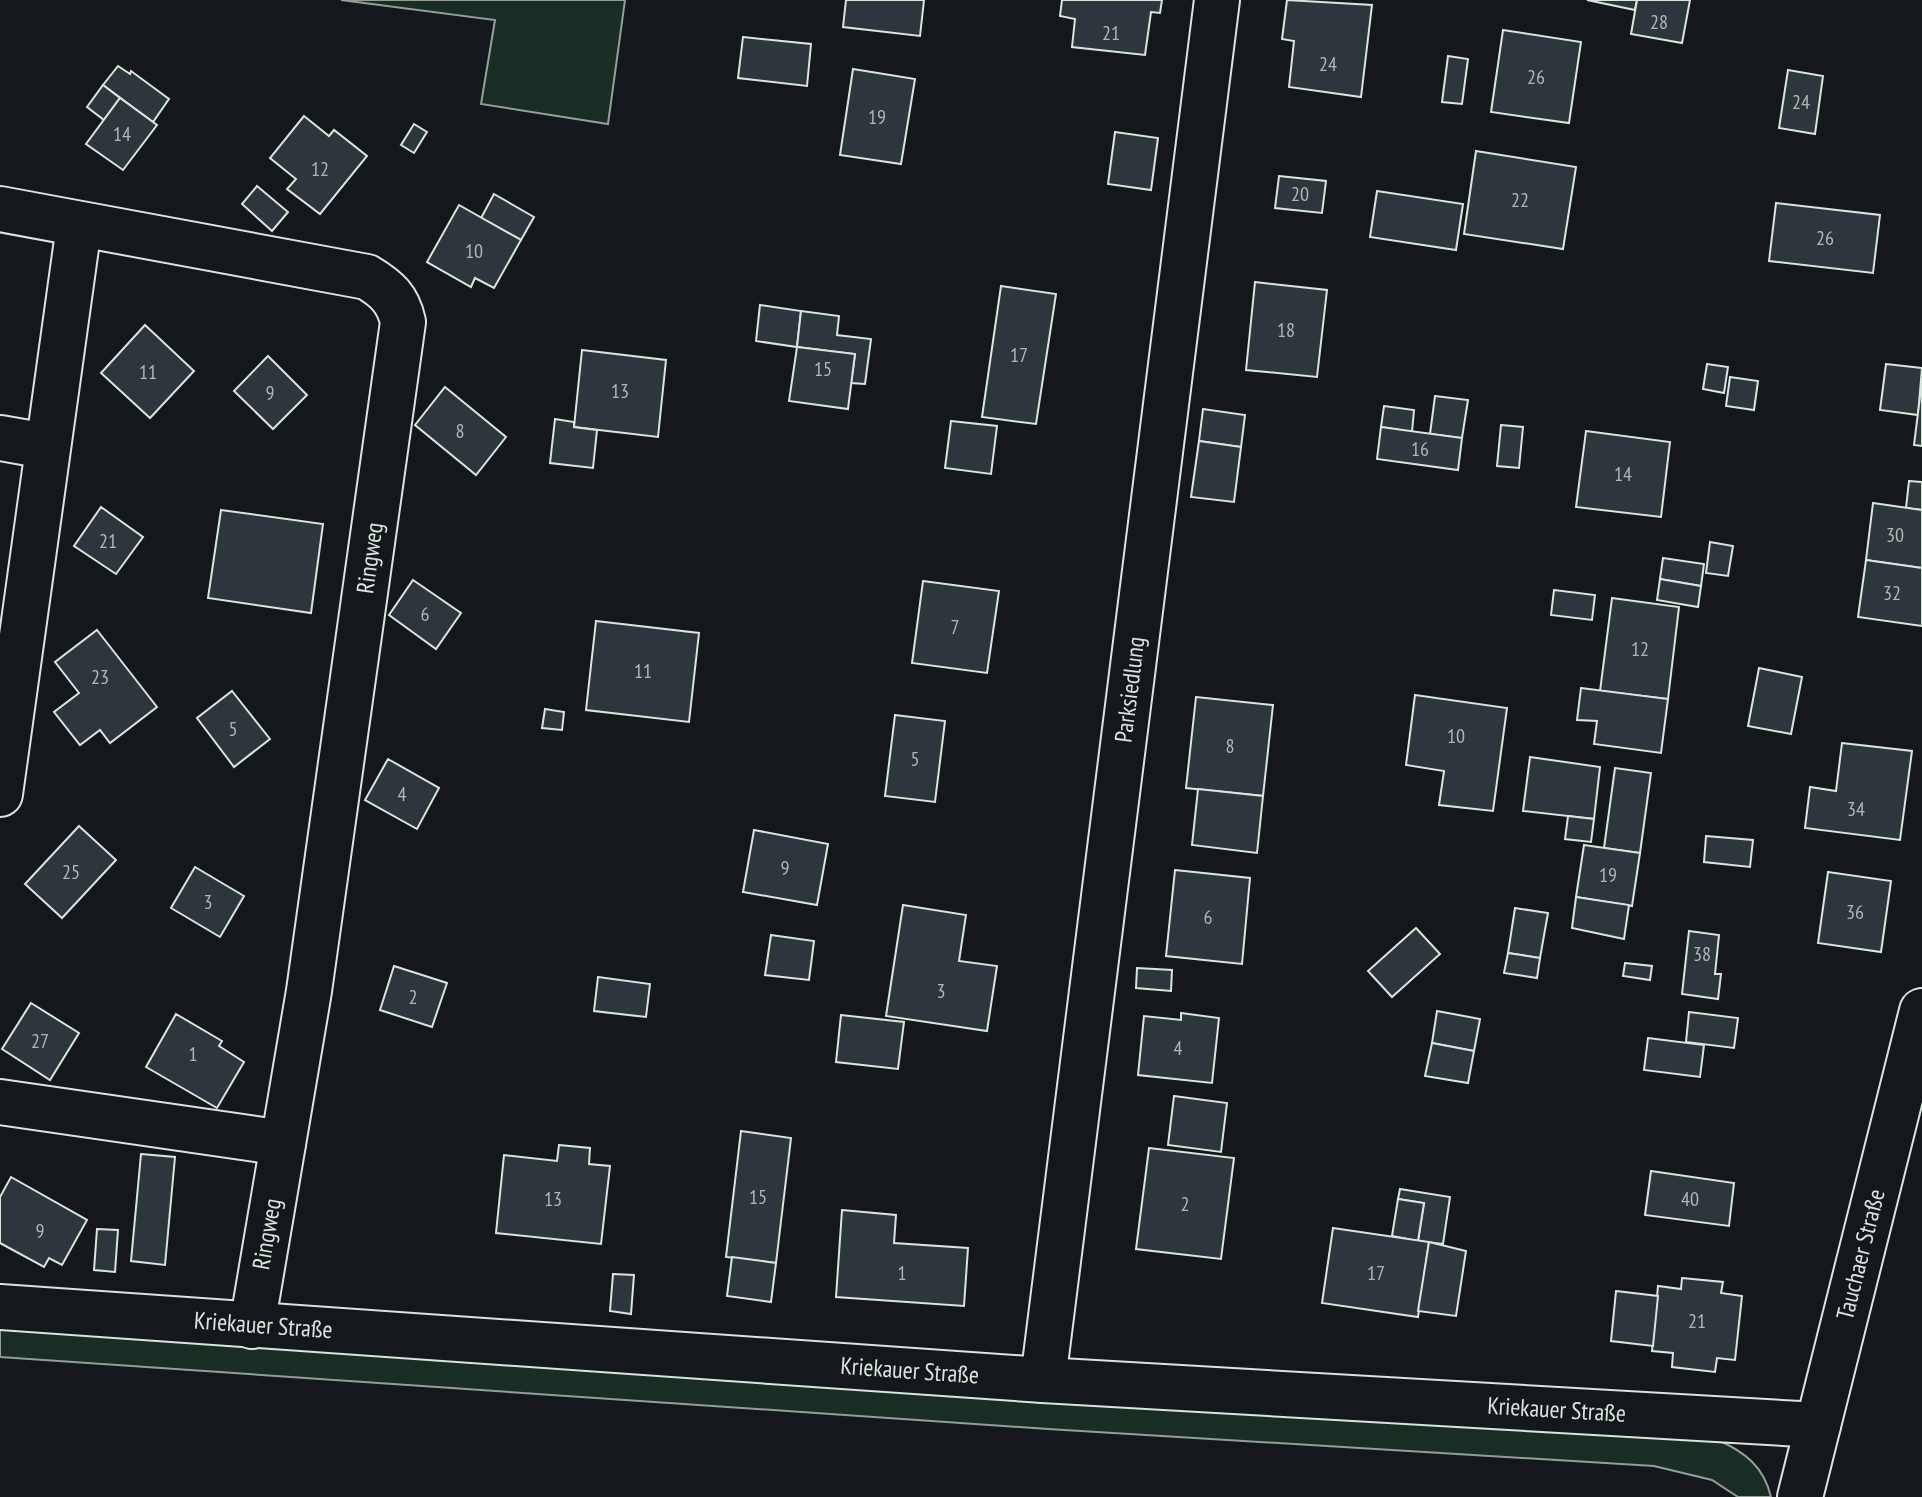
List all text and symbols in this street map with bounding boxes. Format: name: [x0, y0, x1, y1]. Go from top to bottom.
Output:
house number: 28: [1650, 9, 1668, 35]
house number: 21: [1102, 20, 1120, 46]
house number: 24: [1319, 51, 1337, 77]
house number: 26: [1527, 64, 1545, 90]
house number: 24: [1792, 89, 1810, 115]
house number: 19: [868, 104, 886, 130]
house number: 14: [113, 121, 131, 147]
house number: 12: [311, 156, 329, 182]
house number: 20: [1291, 181, 1309, 207]
house number: 22: [1511, 187, 1529, 213]
house number: 26: [1816, 225, 1834, 251]
house number: 10: [465, 238, 483, 264]
house number: 18: [1277, 317, 1295, 343]
house number: 17: [1010, 342, 1028, 368]
house number: 15: [814, 356, 832, 382]
house number: 11: [139, 359, 157, 385]
house number: 13: [611, 378, 629, 404]
house number: 9: [266, 380, 275, 406]
house number: 8: [456, 418, 465, 444]
house number: 16: [1411, 436, 1429, 462]
house number: 14: [1614, 461, 1632, 487]
street label: Ringweg: [349, 520, 390, 596]
house number: 30: [1886, 522, 1904, 548]
house number: 21: [99, 528, 117, 554]
house number: 32: [1883, 580, 1901, 606]
house number: 6: [421, 601, 430, 627]
house number: 7: [951, 614, 960, 640]
street label: Parksiedlung: [1108, 635, 1152, 744]
house number: 12: [1631, 636, 1649, 662]
house number: 11: [634, 658, 652, 684]
house number: 23: [91, 664, 109, 690]
house number: 5: [229, 716, 238, 742]
house number: 10: [1447, 723, 1465, 749]
house number: 8: [1226, 733, 1235, 759]
house number: 5: [911, 746, 920, 772]
house number: 4: [398, 781, 407, 807]
house number: 34: [1847, 796, 1865, 822]
house number: 9: [781, 855, 790, 881]
house number: 25: [62, 859, 80, 885]
house number: 19: [1599, 862, 1617, 888]
house number: 3: [204, 889, 213, 915]
house number: 36: [1846, 899, 1864, 925]
house number: 6: [1204, 904, 1213, 930]
house number: 38: [1693, 941, 1711, 967]
house number: 3: [937, 978, 946, 1004]
house number: 2: [409, 984, 418, 1010]
house number: 27: [31, 1028, 49, 1054]
house number: 4: [1174, 1035, 1183, 1061]
house number: 1: [189, 1041, 198, 1067]
house number: 15: [749, 1184, 767, 1210]
house number: 13: [544, 1186, 562, 1212]
house number: 40: [1681, 1186, 1699, 1212]
street label: Tauchaer Straße: [1829, 1186, 1892, 1323]
house number: 2: [1181, 1191, 1190, 1217]
street label: Ringweg: [245, 1196, 288, 1272]
house number: 9: [36, 1218, 45, 1244]
house number: 1: [898, 1260, 907, 1286]
house number: 17: [1367, 1260, 1385, 1286]
street label: Kriekauer Straße: [193, 1305, 334, 1345]
house number: 21: [1688, 1308, 1706, 1334]
street label: Kriekauer Straße: [840, 1350, 980, 1390]
street label: Kriekauer Straße: [1486, 1390, 1627, 1429]

